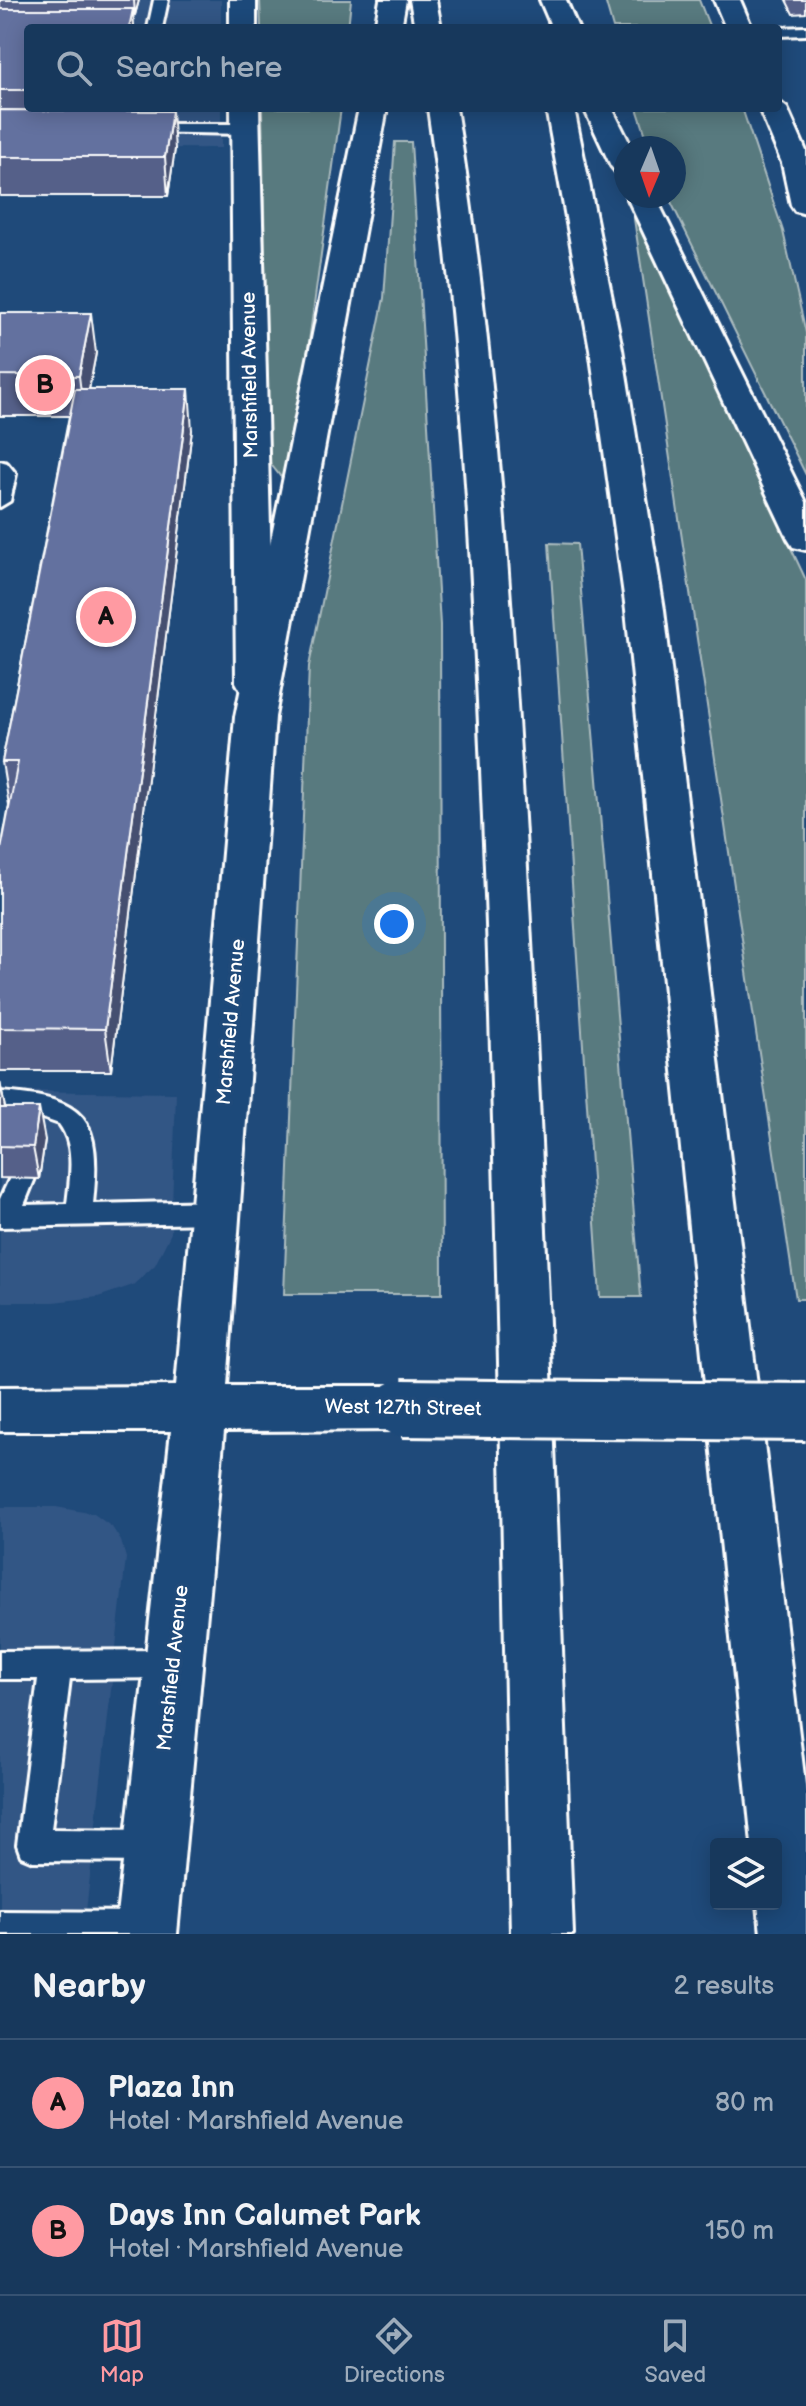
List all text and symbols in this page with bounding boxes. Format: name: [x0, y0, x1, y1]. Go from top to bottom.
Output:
search box: [24, 24, 782, 112]
icon: search: [52, 46, 96, 90]
text: Search here: [116, 50, 282, 86]
north arrow: [614, 136, 686, 208]
street label: Marshfield Avenue: [237, 291, 263, 459]
pin: B: [19, 355, 71, 415]
pin: A: [80, 587, 132, 647]
your location: [374, 904, 414, 944]
street label: Marshfield Avenue: [212, 938, 250, 1106]
street label: West 127th Street: [324, 1395, 482, 1421]
street label: Marshfield Avenue: [152, 1584, 194, 1752]
map controls: [710, 1838, 782, 1910]
button: layers: [710, 1838, 782, 1910]
text: Nearby: [32, 1966, 146, 2007]
text: 2 results: [674, 1971, 774, 2002]
text: Plaza Inn: [108, 2070, 235, 2106]
text: A: [50, 2088, 66, 2119]
text: 80 m: [715, 2088, 774, 2119]
text: Hotel · Marshfield Avenue: [108, 2106, 403, 2137]
text: Days Inn Calumet Park: [108, 2198, 421, 2234]
text: B: [49, 2216, 67, 2247]
text: 150 m: [705, 2216, 774, 2247]
text: Hotel · Marshfield Avenue: [108, 2234, 403, 2265]
tab: Map: [100, 2314, 144, 2389]
tab: Directions: [344, 2314, 445, 2389]
tab: Saved: [644, 2314, 706, 2389]

